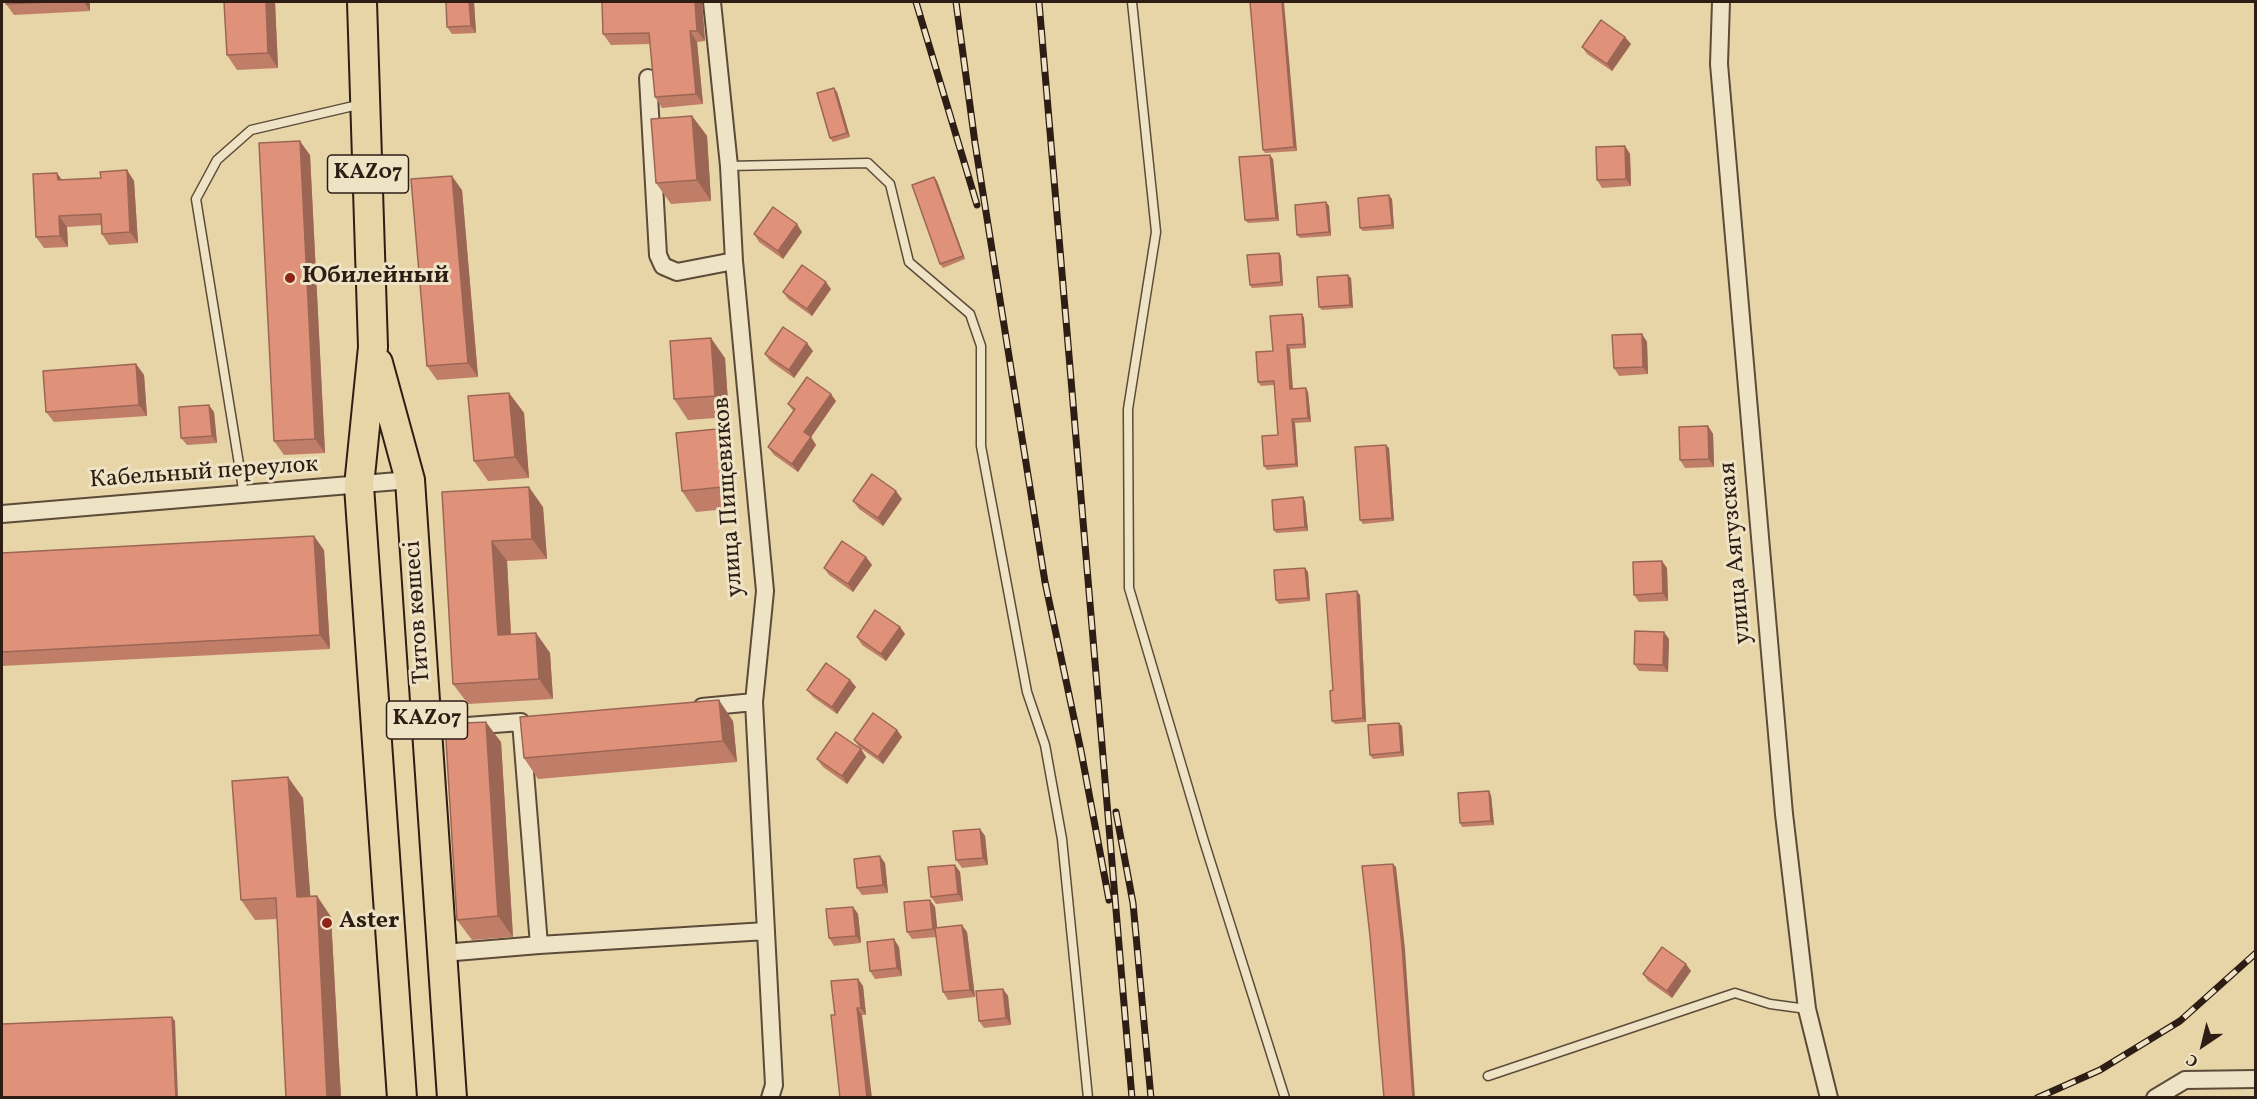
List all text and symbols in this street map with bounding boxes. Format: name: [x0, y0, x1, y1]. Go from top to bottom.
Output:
road number: KAZ07: [328, 155, 409, 193]
place label: Юбилейный: [302, 264, 449, 292]
marker: Юбилейный: [283, 271, 297, 285]
street label: улица Пищевиков: [709, 396, 751, 598]
street label: Кабельный переулок: [89, 452, 319, 496]
street label: улица Аягузская: [1715, 461, 1759, 645]
street label: Титов көшесі: [400, 539, 438, 685]
road number: KAZ07: [386, 701, 468, 739]
place label: Aster: [339, 909, 399, 937]
marker: Aster: [320, 916, 334, 930]
north arrow: [2173, 1015, 2233, 1075]
text: С: [2182, 1048, 2203, 1072]

